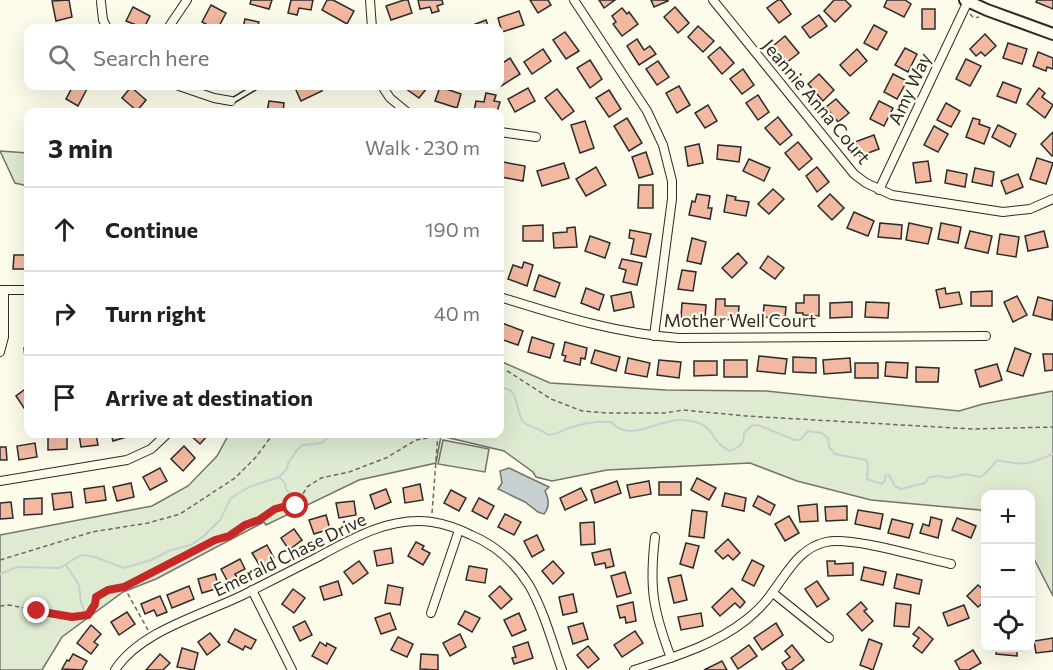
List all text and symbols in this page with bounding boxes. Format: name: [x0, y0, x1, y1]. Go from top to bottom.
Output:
search box: [24, 24, 504, 90]
street label: Jeannie Anna Court: [758, 35, 875, 168]
icon: search: [45, 41, 78, 74]
text: Search here: [93, 44, 209, 71]
street label: Amy Way: [883, 49, 935, 128]
text: 3 min: [48, 132, 113, 163]
text: Walk · 230 m: [365, 135, 480, 159]
icon: ahead: [48, 213, 81, 246]
text: Continue: [105, 216, 198, 243]
text: 190 m: [425, 217, 480, 241]
icon: right: [48, 297, 81, 330]
text: Turn right: [105, 300, 206, 327]
text: 40 m: [434, 301, 480, 325]
street label: Mother Well Court: [664, 309, 816, 331]
icon: arrive: [48, 381, 81, 414]
text: Arrive at destination: [105, 384, 313, 411]
map controls: [981, 490, 1035, 652]
button: +: [981, 490, 1035, 544]
route start: [282, 492, 308, 518]
street label: Emerald Chase Drive: [210, 508, 370, 601]
button: −: [981, 544, 1035, 598]
route end: [23, 597, 49, 623]
button: locate: [981, 598, 1035, 652]

